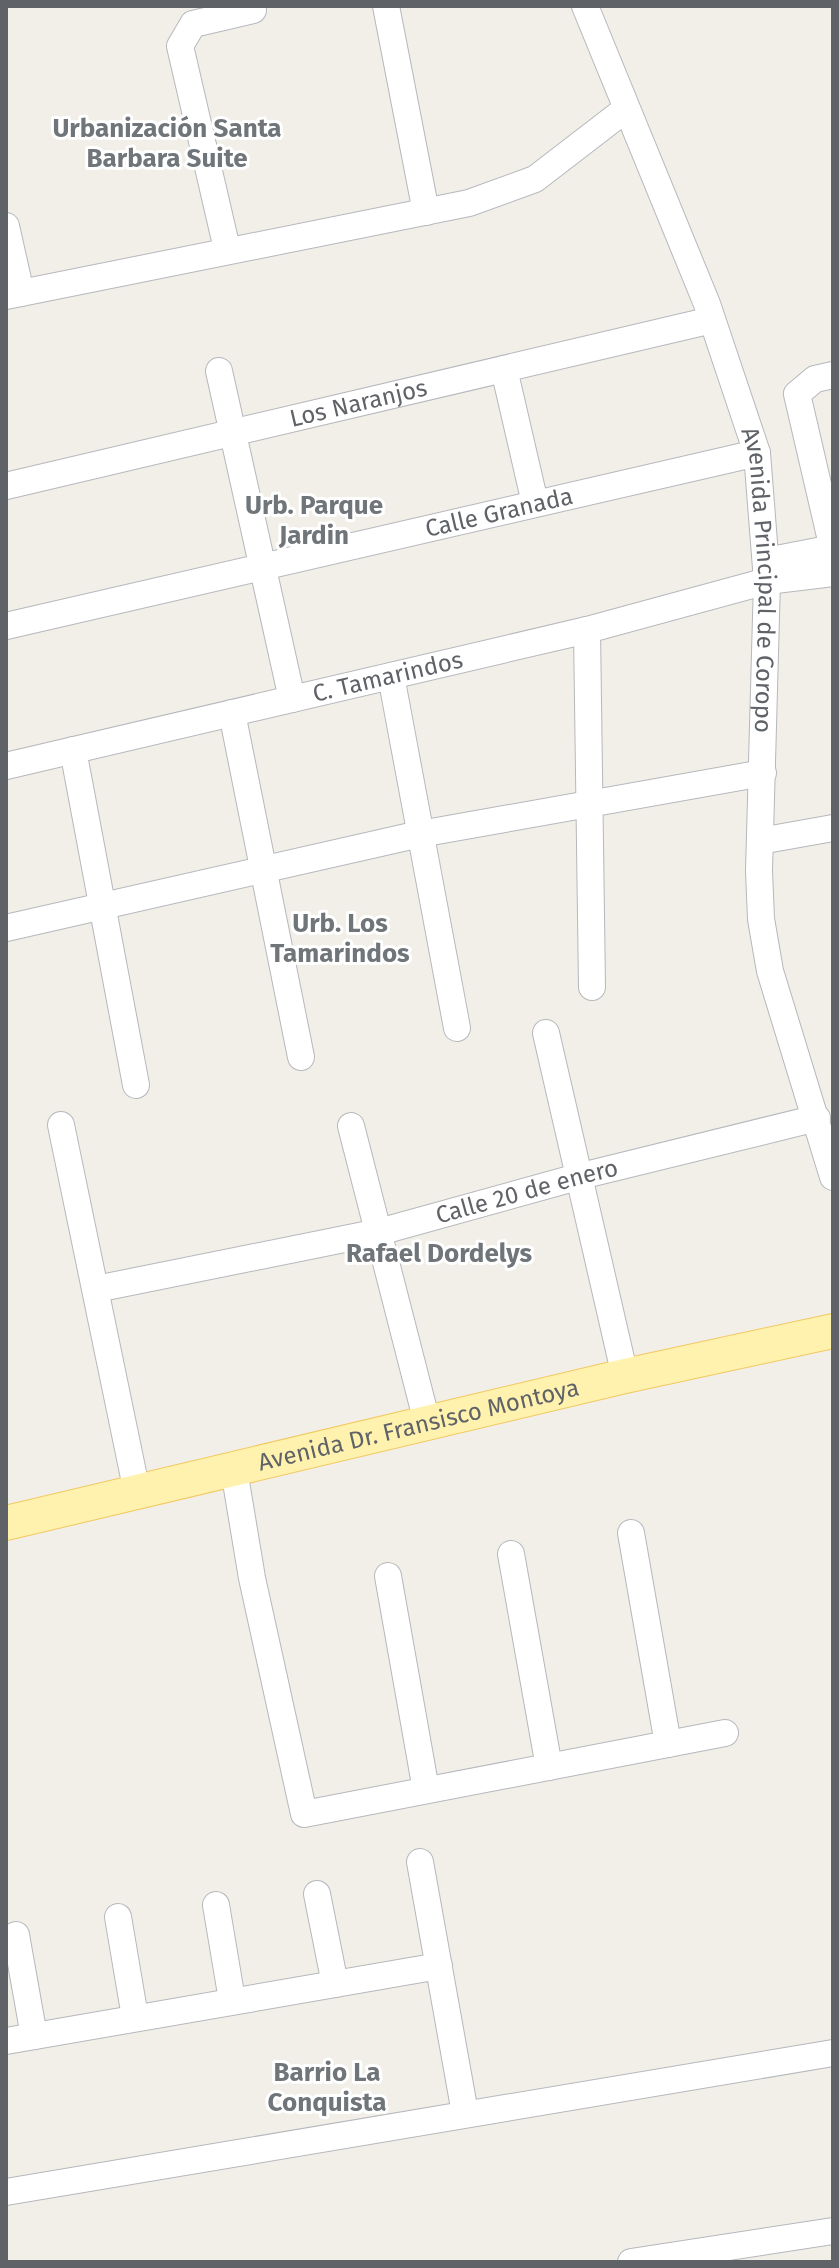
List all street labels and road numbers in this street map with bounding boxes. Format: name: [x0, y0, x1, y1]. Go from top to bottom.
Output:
street label: Los Naranjos: [287, 373, 430, 433]
street label: Avenida Principal de Coropo: [735, 423, 781, 733]
street label: Calle Granada: [423, 482, 576, 543]
street label: C. Tamarindos: [310, 646, 465, 708]
street label: Calle 20 de enero: [433, 1153, 621, 1230]
street label: Avenida Dr. Fransisco Montoya: [255, 1373, 582, 1477]

